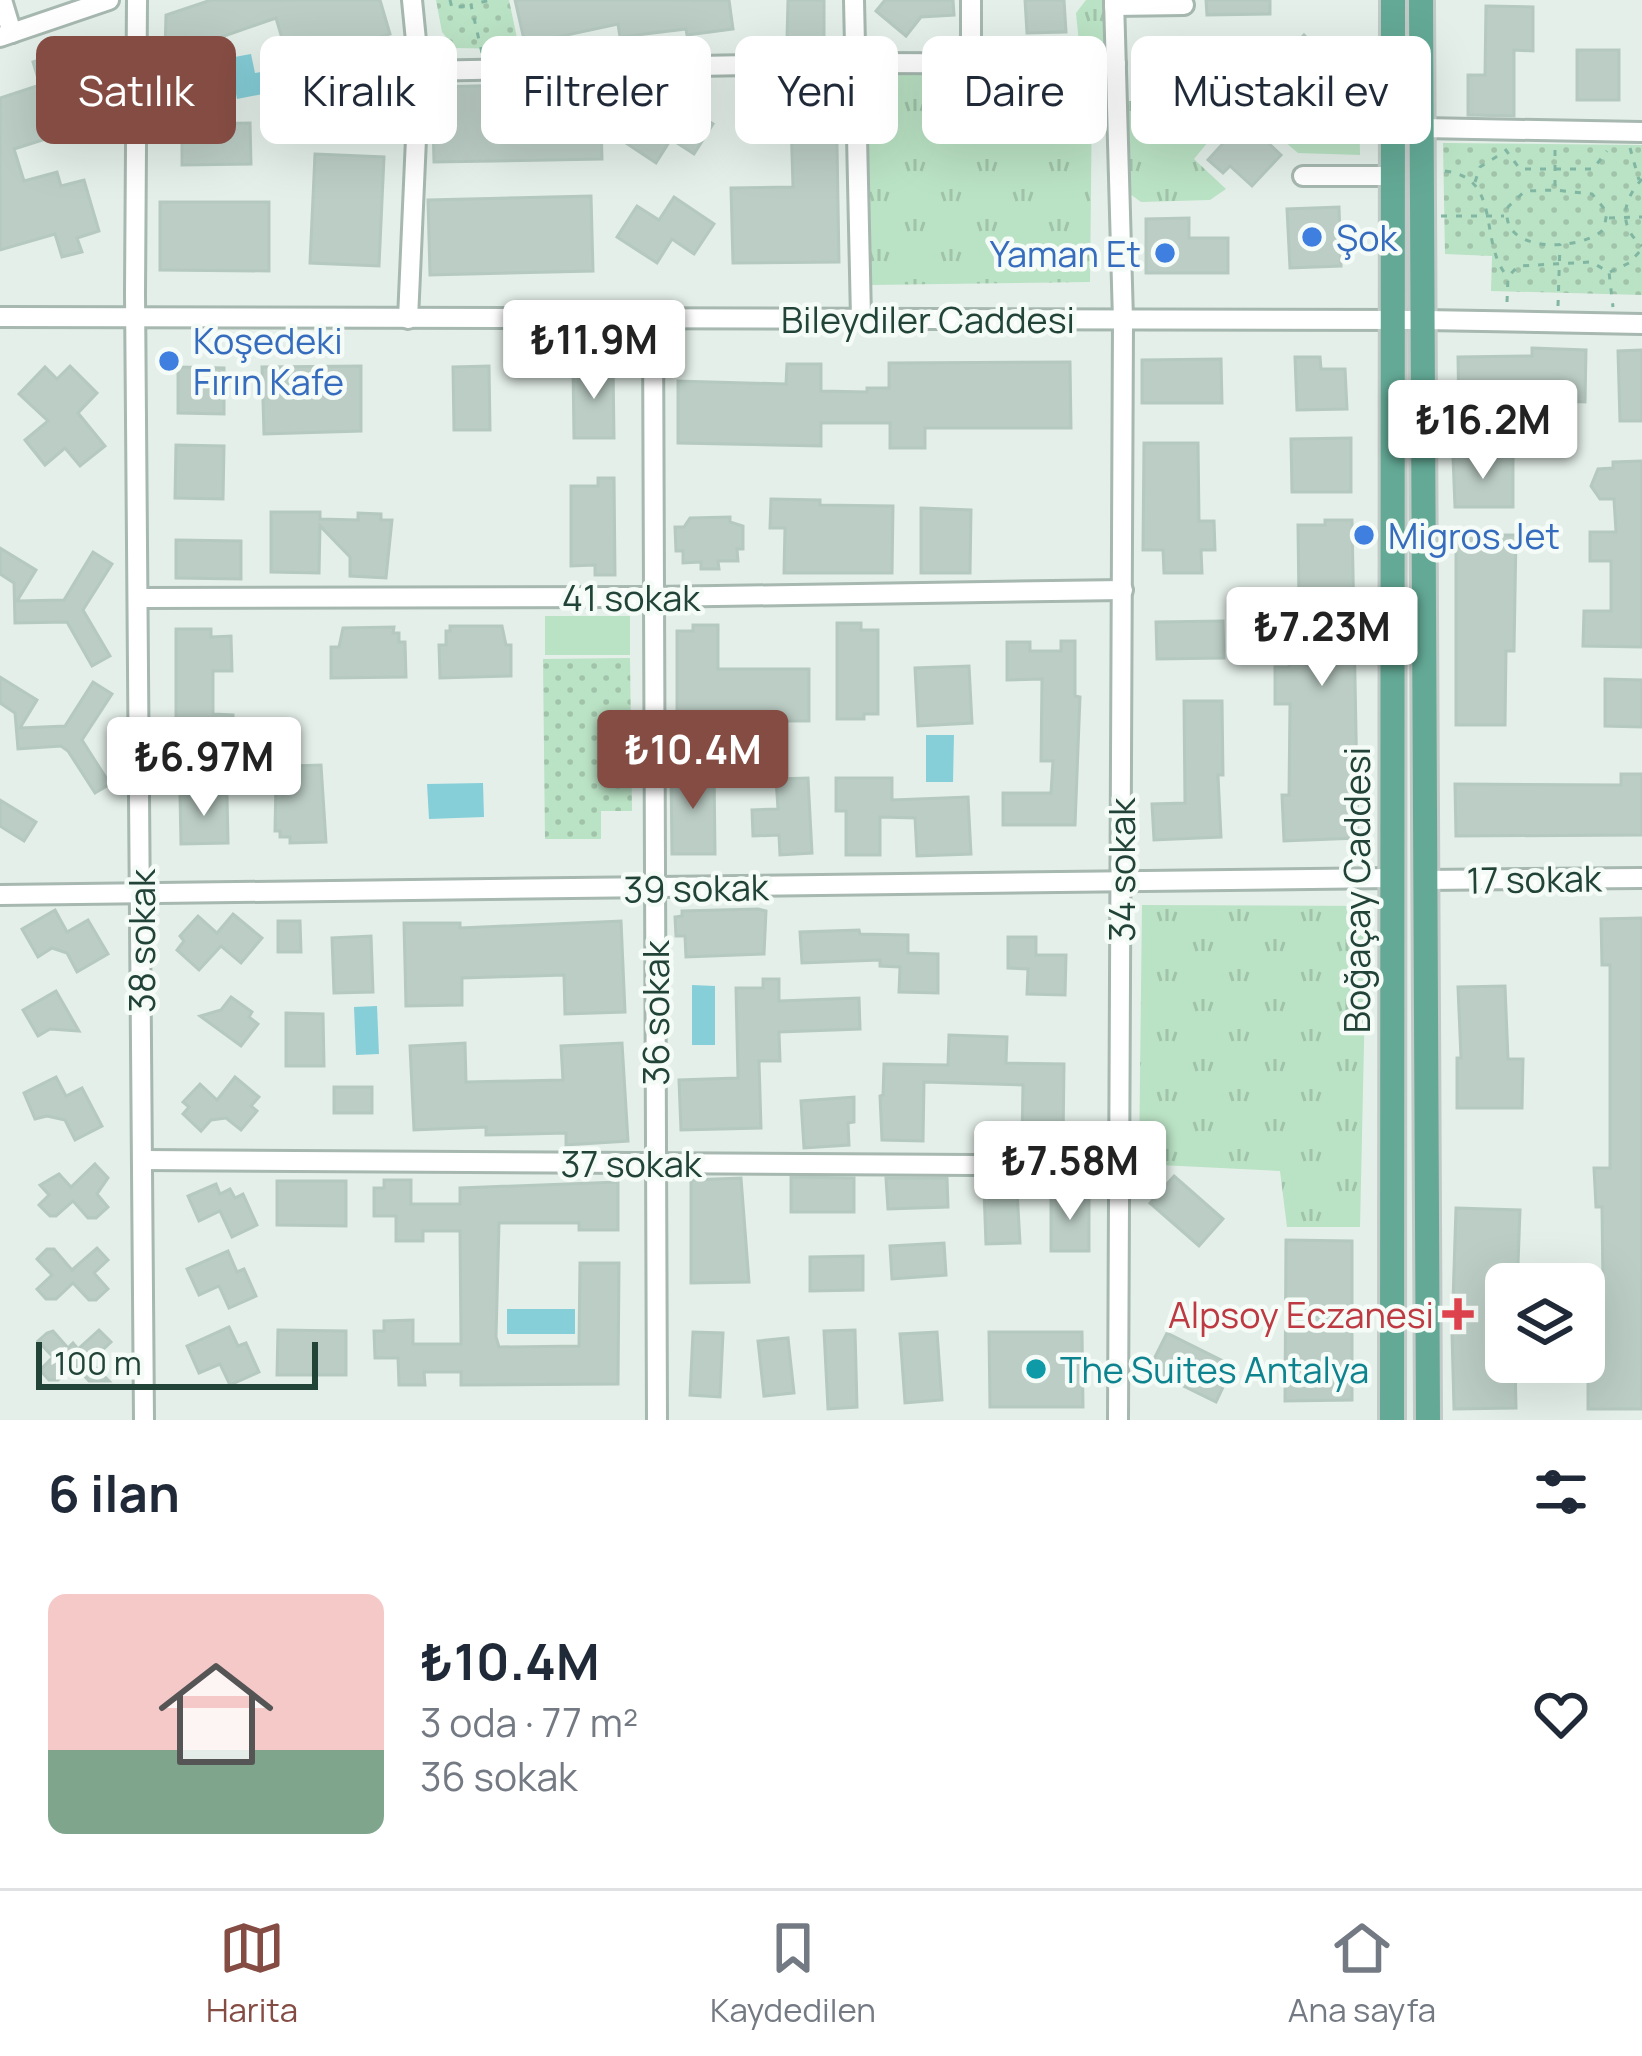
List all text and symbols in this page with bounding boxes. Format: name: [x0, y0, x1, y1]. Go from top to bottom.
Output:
chip: Satılık: [36, 36, 236, 144]
chip: Kiralık: [260, 36, 457, 144]
chip: Filtreler: [481, 36, 711, 144]
chip: Yeni: [735, 36, 898, 144]
chip: Daire: [922, 36, 1107, 144]
chip: Müstakil ev: [1131, 36, 1431, 144]
place label: Şok: [1336, 213, 1398, 262]
marker: Şok: [1299, 224, 1325, 250]
place label: Yaman Et: [990, 229, 1141, 278]
marker: Yaman Et: [1152, 240, 1178, 266]
street label: Bileydiler Caddesi: [781, 295, 1075, 344]
pin: ₺11.9M: [496, 300, 692, 402]
text: ₺11.9M: [530, 312, 658, 366]
place label: Koşedeki Fırın Kafe: [193, 316, 344, 406]
marker: Koşedeki Fırın Kafe: [156, 348, 182, 374]
pin: ₺16.2M: [1385, 380, 1581, 482]
text: ₺16.2M: [1415, 392, 1551, 446]
place label: Migros Jet: [1388, 511, 1560, 560]
marker: Migros Jet: [1351, 522, 1377, 548]
street label: 41 sokak: [562, 573, 701, 622]
pin: ₺7.23M: [1224, 587, 1420, 689]
text: ₺7.23M: [1254, 599, 1390, 653]
pin: ₺10.4M: [595, 710, 791, 812]
pin: ₺6.97M: [106, 717, 302, 819]
text: ₺10.4M: [624, 722, 762, 776]
text: ₺6.97M: [134, 729, 274, 783]
street label: Boğaçay Caddesi: [1332, 747, 1381, 1033]
street label: 34 sokak: [1097, 797, 1146, 942]
street label: 17 sokak: [1466, 853, 1603, 905]
street label: 39 sokak: [623, 862, 770, 914]
street label: 38 sokak: [117, 868, 166, 1013]
street label: 36 sokak: [631, 939, 680, 1086]
pin: ₺7.58M: [972, 1121, 1168, 1223]
text: ₺7.58M: [1001, 1133, 1139, 1187]
street label: 37 sokak: [560, 1139, 703, 1188]
map controls: [1485, 1263, 1605, 1383]
button: layers: [1485, 1263, 1605, 1383]
place label: Alpsoy Eczanesi: [1168, 1290, 1434, 1339]
marker: Alpsoy Eczanesi: [1445, 1301, 1471, 1327]
scale bar: [36, 1336, 318, 1389]
text: 100 m: [54, 1340, 142, 1385]
place label: The Suites Antalya: [1060, 1345, 1369, 1394]
marker: The Suites Antalya: [1023, 1356, 1049, 1382]
text: 6 ilan: [48, 1458, 180, 1527]
icon: filters: [1528, 1459, 1594, 1525]
text: ₺10.4M: [420, 1626, 600, 1695]
icon: home: [144, 1642, 288, 1786]
icon: heart: [1528, 1681, 1594, 1747]
text: 3 oda · 77 m²: [420, 1695, 638, 1749]
text: 36 sokak: [420, 1749, 577, 1803]
tab: Harita: [206, 1915, 298, 2032]
tab: Kaydedilen: [710, 1915, 876, 2032]
tab: Ana sayfa: [1288, 1915, 1436, 2032]

